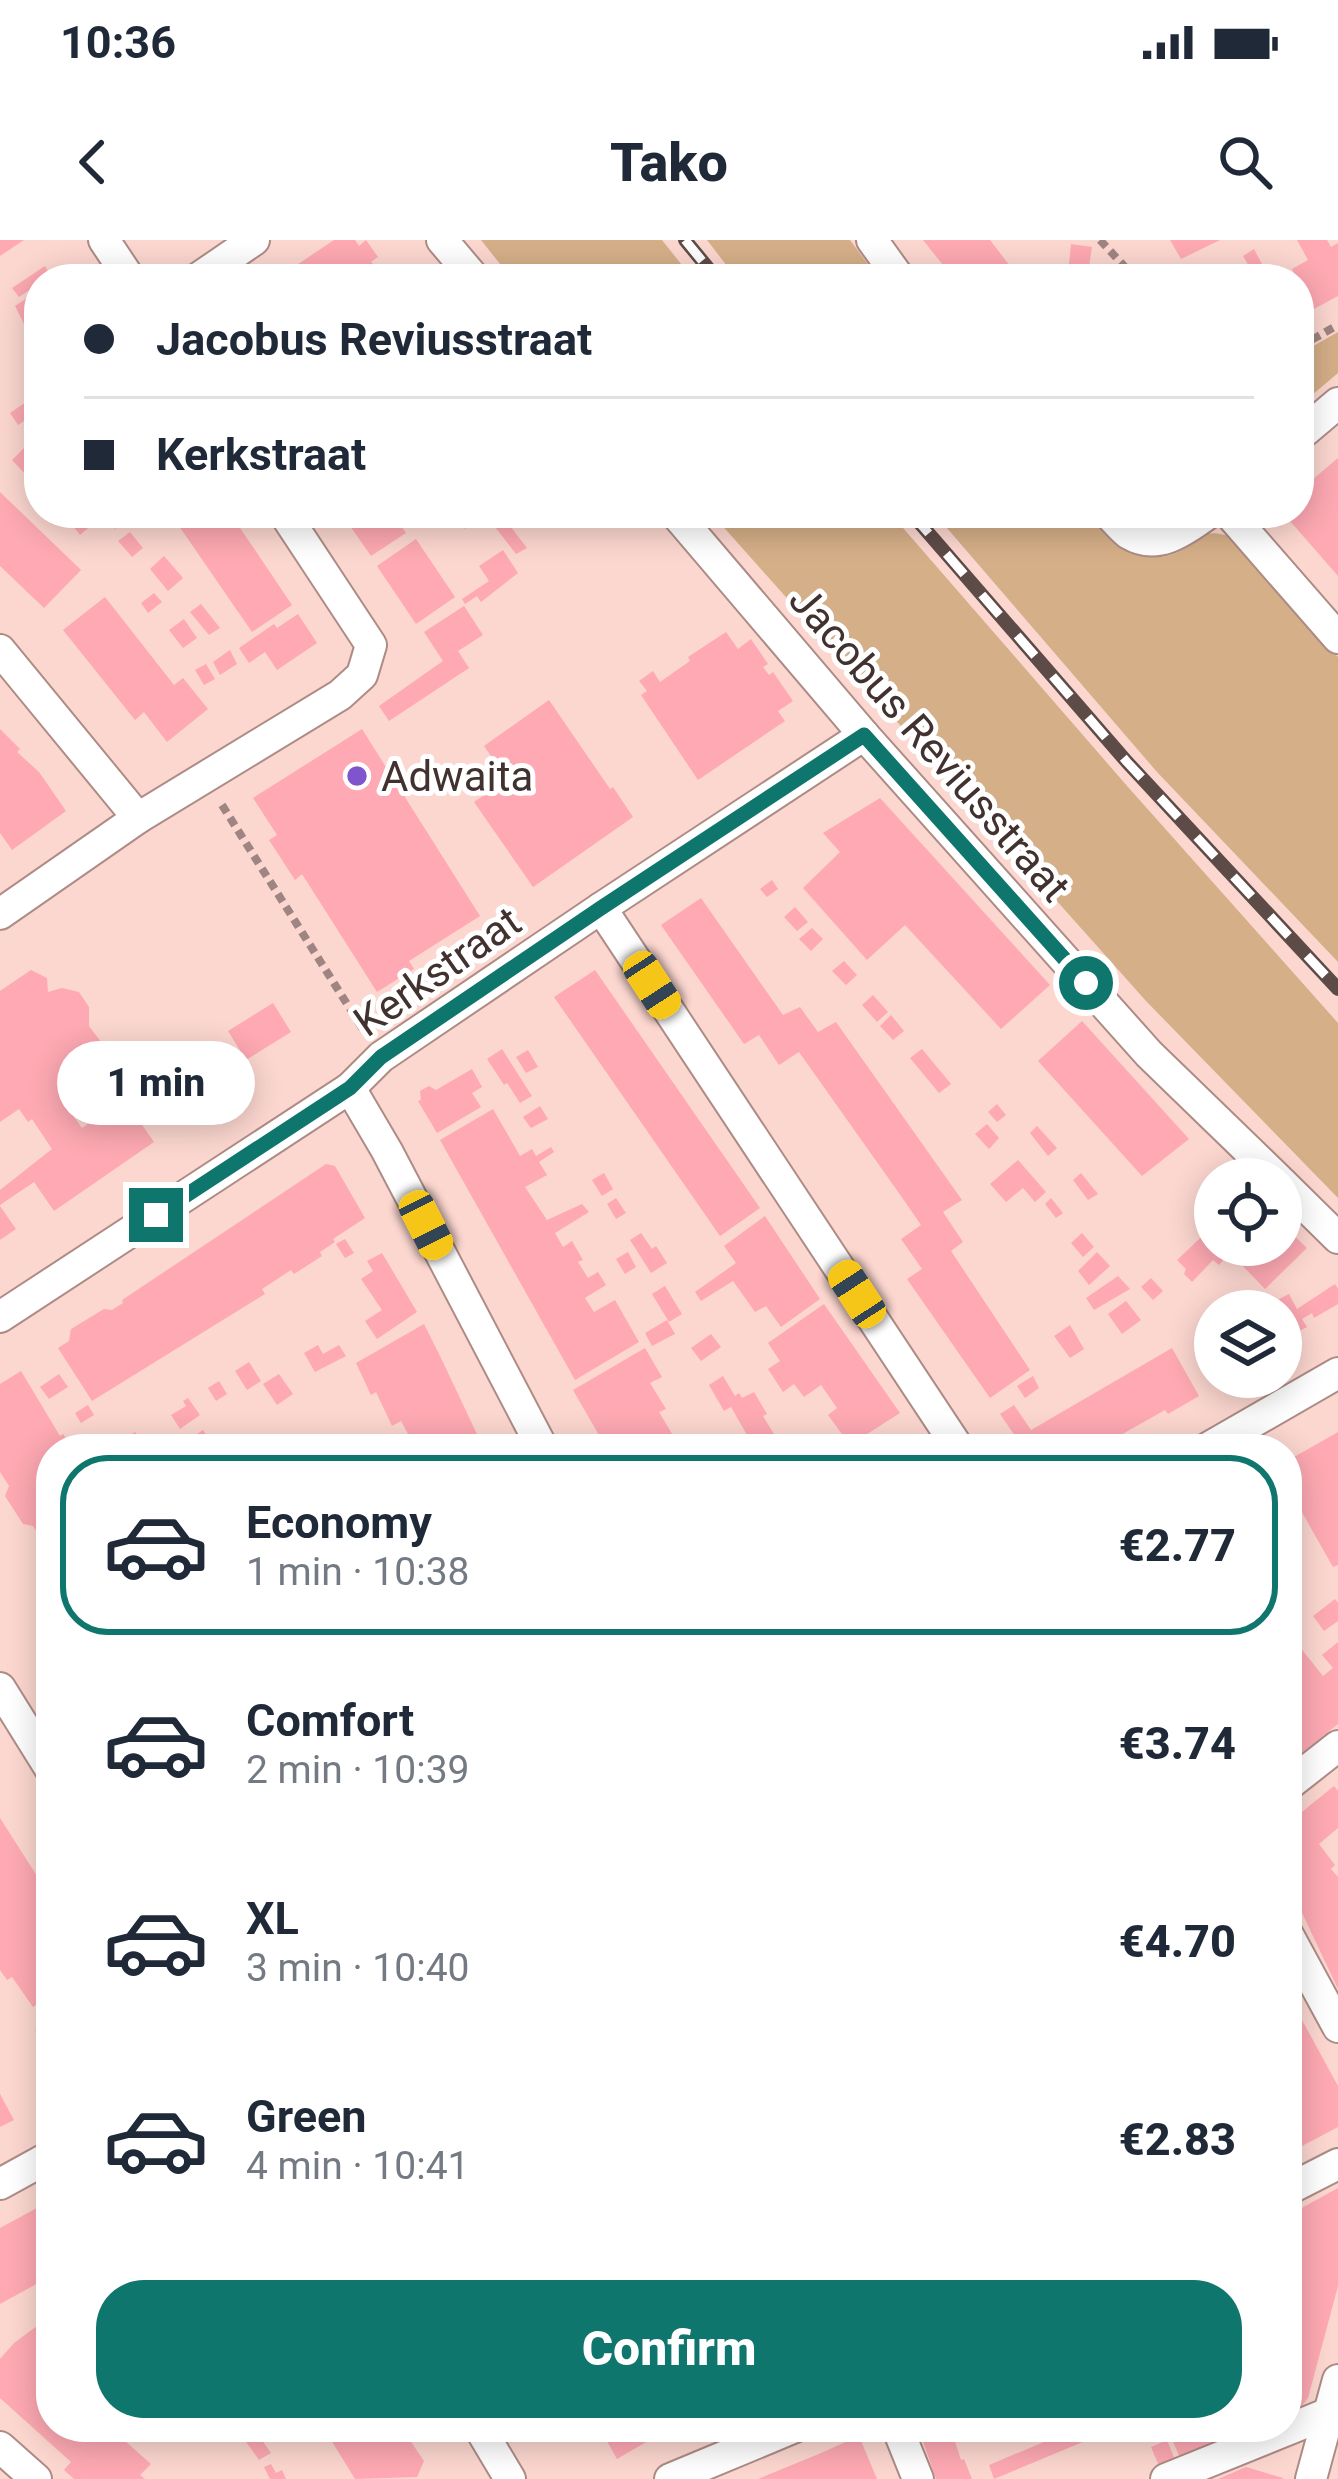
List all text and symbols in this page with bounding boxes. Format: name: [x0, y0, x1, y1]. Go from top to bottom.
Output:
text: 10:36: [60, 16, 176, 69]
icon: back: [60, 129, 126, 195]
icon: search: [1212, 129, 1278, 195]
text: Tako: [610, 131, 728, 194]
text: Jacobus Reviusstraat: [156, 313, 592, 366]
text: Kerkstraat: [156, 428, 366, 481]
street label: Jacobus Reviusstraat: [779, 575, 1080, 911]
place label: Adwaita: [381, 752, 533, 801]
marker: Adwaita: [344, 763, 370, 789]
street label: Kerkstraat: [345, 896, 530, 1047]
car: [617, 945, 687, 1025]
route start: [1059, 956, 1113, 1010]
callout: 1 min: [57, 1041, 255, 1125]
text: 1 min: [107, 1060, 205, 1106]
map controls: [1194, 1158, 1302, 1398]
button: locate: [1194, 1158, 1302, 1266]
car: [394, 1185, 458, 1265]
route end: [129, 1188, 183, 1242]
car: [822, 1254, 892, 1334]
button: layers: [1194, 1290, 1302, 1398]
icon: car: [102, 1491, 210, 1599]
text: Economy: [246, 1496, 432, 1549]
text: €2.77: [1119, 1519, 1236, 1572]
text: 1 min · 10:38: [246, 1549, 469, 1595]
icon: car: [102, 1689, 210, 1797]
text: Comfort: [246, 1694, 414, 1747]
text: €3.74: [1119, 1717, 1236, 1770]
text: 2 min · 10:39: [246, 1747, 469, 1793]
icon: car: [102, 1887, 210, 1995]
text: XL: [246, 1892, 299, 1945]
text: €4.70: [1119, 1915, 1236, 1968]
text: 3 min · 10:40: [246, 1945, 469, 1991]
icon: car: [102, 2085, 210, 2193]
text: Green: [246, 2090, 367, 2143]
text: €2.83: [1119, 2113, 1236, 2166]
text: 4 min · 10:41: [246, 2143, 469, 2189]
button: Confirm: [96, 2280, 1242, 2418]

